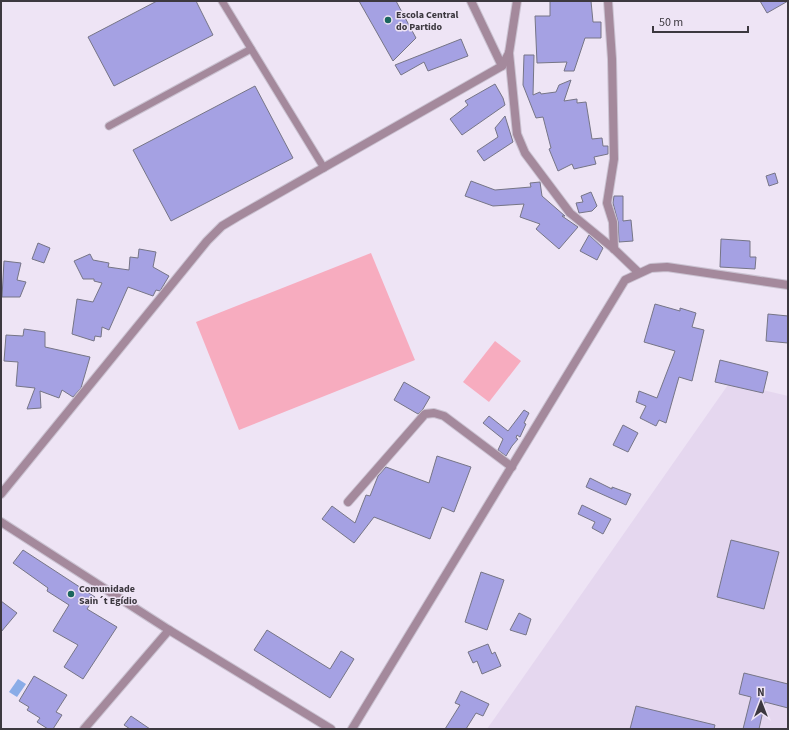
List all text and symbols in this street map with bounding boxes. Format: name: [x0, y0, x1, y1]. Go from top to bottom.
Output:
place label: Escola Central do Partido: [396, 8, 459, 34]
scale bar: [653, 8, 748, 34]
text: 50 m: [659, 14, 683, 31]
marker: Escola Central do Partido: [383, 15, 393, 25]
place label: Comunidade Sain´t Egídio: [79, 582, 138, 608]
marker: Comunidade Sain´t Egídio: [66, 589, 76, 599]
north arrow: [741, 682, 781, 722]
text: N: [757, 685, 765, 700]

